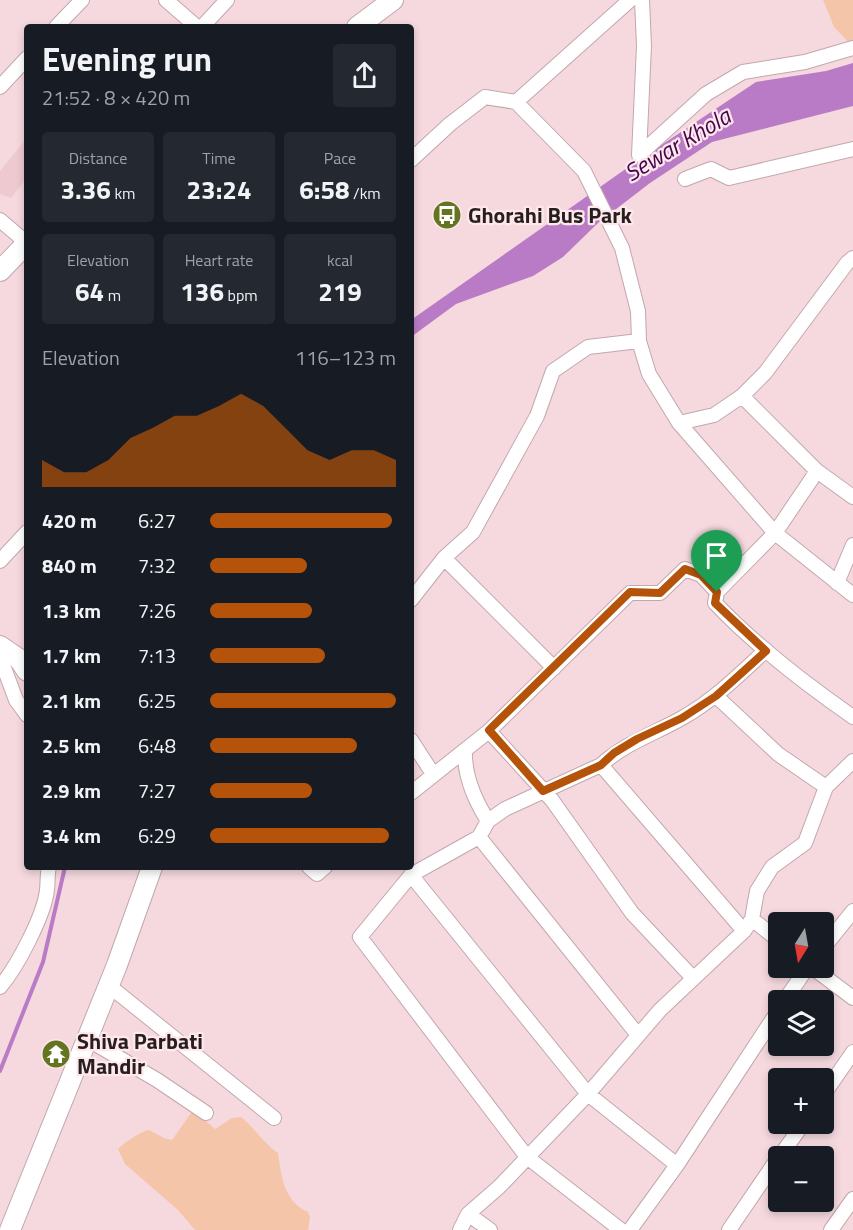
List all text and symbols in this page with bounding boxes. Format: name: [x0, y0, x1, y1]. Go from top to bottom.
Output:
text: Evening run: [42, 34, 212, 84]
button: share: [333, 44, 396, 107]
text: 21:52 · 8 × 420 m: [42, 82, 190, 113]
water label: Sewar Khola: [617, 97, 739, 190]
text: Distance: [69, 146, 127, 170]
text: Time: [202, 146, 236, 170]
text: Pace: [324, 146, 356, 170]
text: 3.36: [61, 170, 111, 209]
text: 23:24: [187, 170, 251, 209]
text: 6:58: [299, 170, 350, 209]
text: km: [111, 181, 135, 205]
text: /km: [350, 181, 381, 205]
place label: Ghorahi Bus Park: [468, 198, 632, 232]
bus stop icon: Ghorahi Bus Park: [431, 199, 463, 231]
text: Elevation: [67, 248, 129, 272]
text: Heart rate: [185, 248, 253, 272]
text: kcal: [327, 248, 353, 272]
text: 64: [75, 272, 104, 311]
text: 136: [180, 272, 224, 311]
text: 219: [318, 272, 362, 311]
text: m: [104, 283, 121, 307]
text: bpm: [224, 283, 258, 307]
text: Elevation: [42, 342, 120, 373]
text: 116–123 m: [295, 342, 396, 373]
text: 420 m: [42, 505, 97, 536]
text: 6:27: [138, 505, 176, 536]
pin: [691, 530, 742, 592]
icon: arrive: [700, 539, 733, 572]
text: 840 m: [42, 550, 97, 581]
text: 7:32: [138, 550, 176, 581]
text: 1.3 km: [42, 595, 101, 626]
text: 7:26: [138, 595, 176, 626]
text: 1.7 km: [42, 640, 101, 671]
text: 7:13: [138, 640, 176, 671]
text: 2.1 km: [42, 685, 101, 716]
text: 6:25: [138, 685, 176, 716]
text: 2.5 km: [42, 730, 101, 761]
text: 6:48: [138, 730, 176, 761]
text: 2.9 km: [42, 775, 101, 806]
text: 7:27: [138, 775, 176, 806]
text: 3.4 km: [42, 820, 101, 851]
text: 6:29: [138, 820, 176, 851]
north arrow: [768, 912, 834, 978]
map controls: [768, 912, 834, 1212]
button: layers: [768, 990, 834, 1056]
place label: Shiva Parbati Mandir: [77, 1024, 203, 1083]
temple icon: Shiva Parbati Mandir: [40, 1038, 72, 1070]
button: +: [768, 1068, 834, 1134]
button: −: [768, 1146, 834, 1212]

